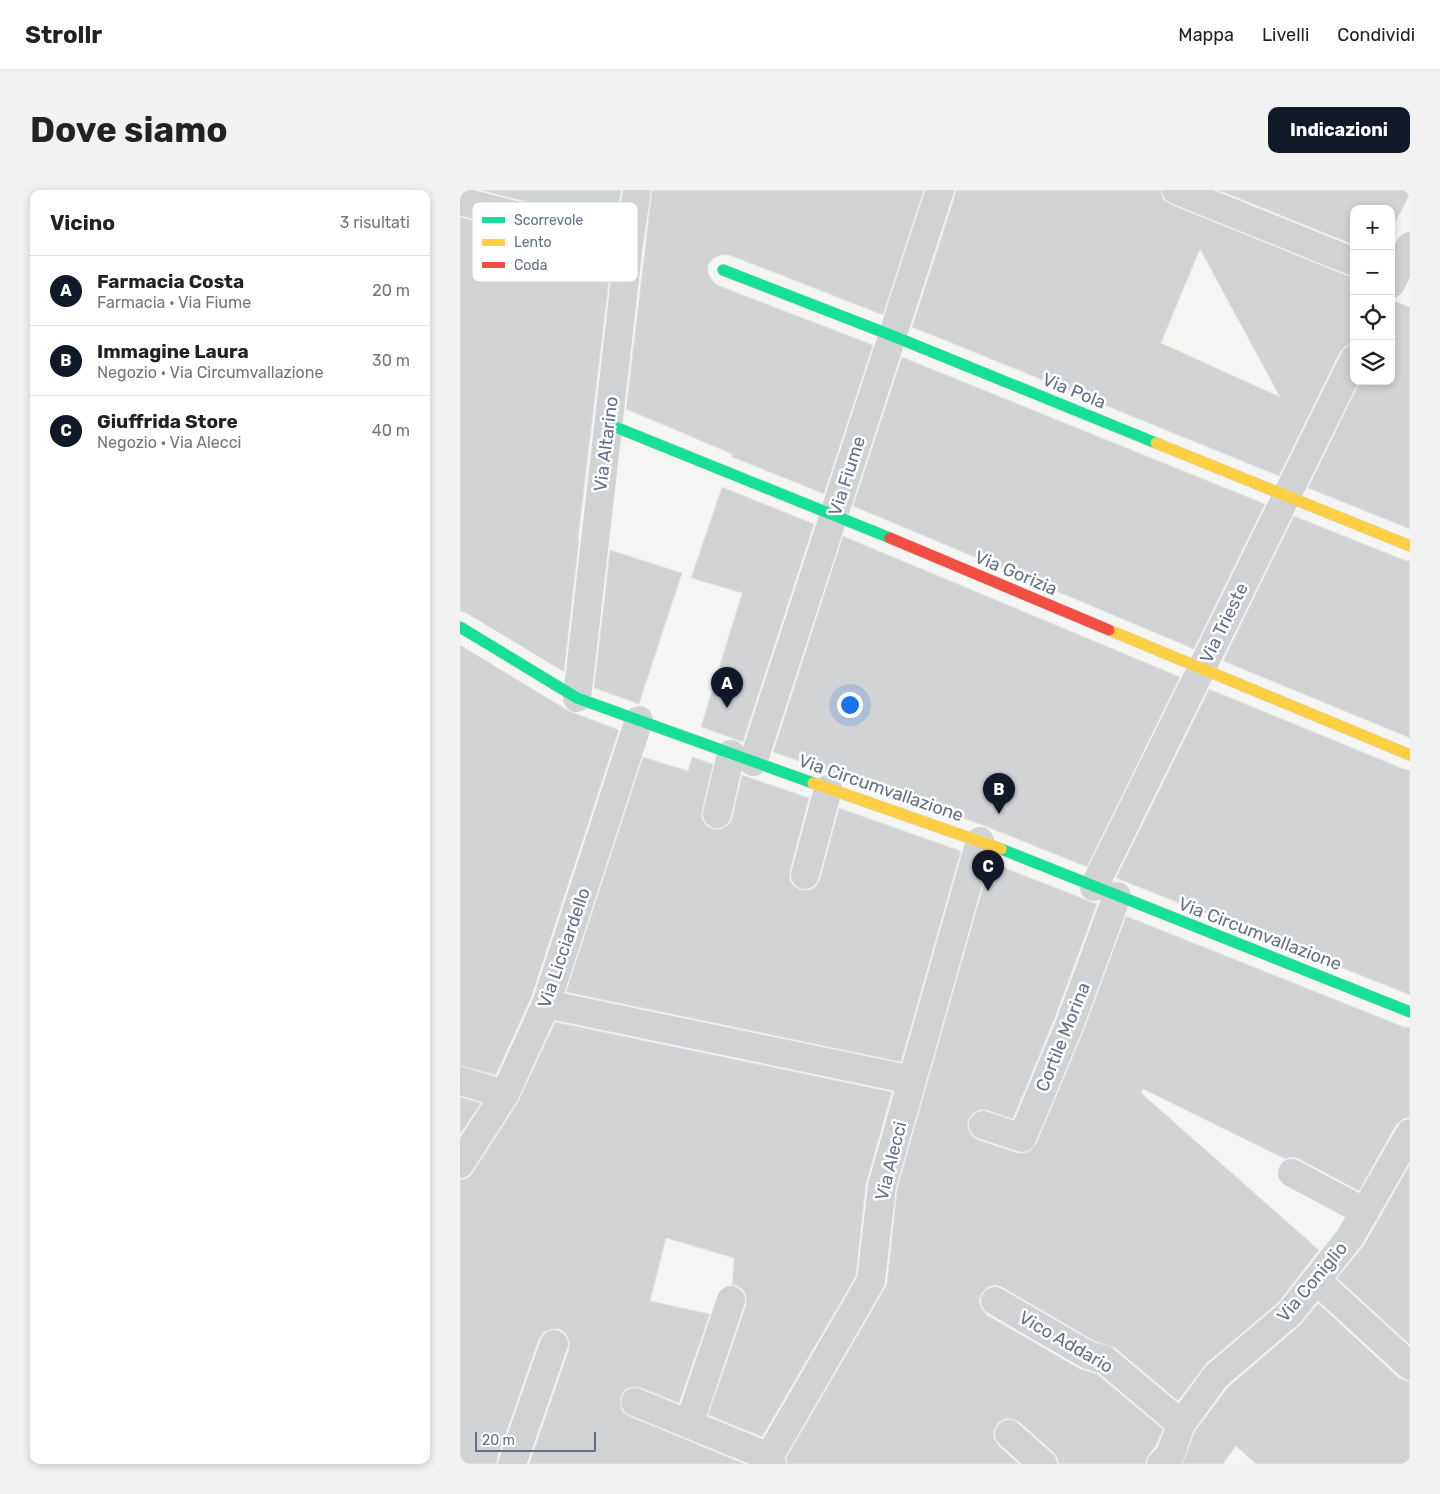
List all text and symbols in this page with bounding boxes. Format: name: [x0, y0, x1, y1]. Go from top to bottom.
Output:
text: Strollr: [25, 21, 102, 49]
text: Mappa: [1178, 24, 1234, 46]
text: Livelli: [1262, 24, 1309, 46]
text: Condividi: [1337, 24, 1415, 46]
button: Indicazioni: [1268, 107, 1410, 153]
text: Dove siamo: [30, 109, 228, 151]
legend: [472, 202, 638, 282]
map controls: [1350, 205, 1395, 385]
button: +: [1350, 205, 1395, 250]
text: Vicino: [50, 210, 115, 235]
text: Scorrevole: [514, 212, 583, 229]
text: 3 risultati: [340, 213, 410, 232]
text: Lento: [514, 234, 551, 251]
button: −: [1350, 250, 1395, 295]
text: Coda: [514, 257, 547, 274]
text: Farmacia Costa: [97, 270, 244, 293]
text: A: [60, 281, 72, 300]
text: 20 m: [372, 281, 410, 300]
text: Farmacia · Via Fiume: [97, 293, 251, 312]
button: locate: [1350, 295, 1395, 340]
text: Immagine Laura: [97, 340, 249, 363]
button: layers: [1350, 340, 1395, 385]
text: B: [60, 351, 72, 370]
text: 30 m: [372, 351, 410, 370]
text: Negozio · Via Circumvallazione: [97, 363, 323, 382]
street label: Via Pola: [1039, 368, 1109, 414]
street label: Via Altarino: [589, 395, 623, 493]
text: Giuffrida Store: [97, 410, 238, 433]
text: C: [60, 421, 72, 440]
text: 40 m: [372, 421, 410, 440]
text: Negozio · Via Alecci: [97, 433, 241, 452]
street label: Via Fiume: [824, 433, 870, 519]
street label: Via Gorizia: [971, 546, 1061, 600]
street label: Via Trieste: [1195, 579, 1253, 667]
pin: A: [711, 667, 743, 708]
your location: [837, 692, 863, 718]
street label: Via Circumvallazione: [796, 749, 966, 827]
pin: B: [983, 773, 1015, 814]
pin: C: [972, 850, 1004, 891]
street label: Via Licciardello: [533, 885, 595, 1011]
street label: Via Circumvallazione: [1175, 893, 1345, 975]
street label: Cortile Morina: [1031, 979, 1095, 1095]
street label: Via Alecci: [871, 1119, 911, 1203]
street label: Via Coniglio: [1272, 1237, 1352, 1327]
street label: Vico Addario: [1015, 1306, 1117, 1378]
scale bar: [475, 1429, 596, 1452]
text: 20 m: [482, 1432, 515, 1449]

